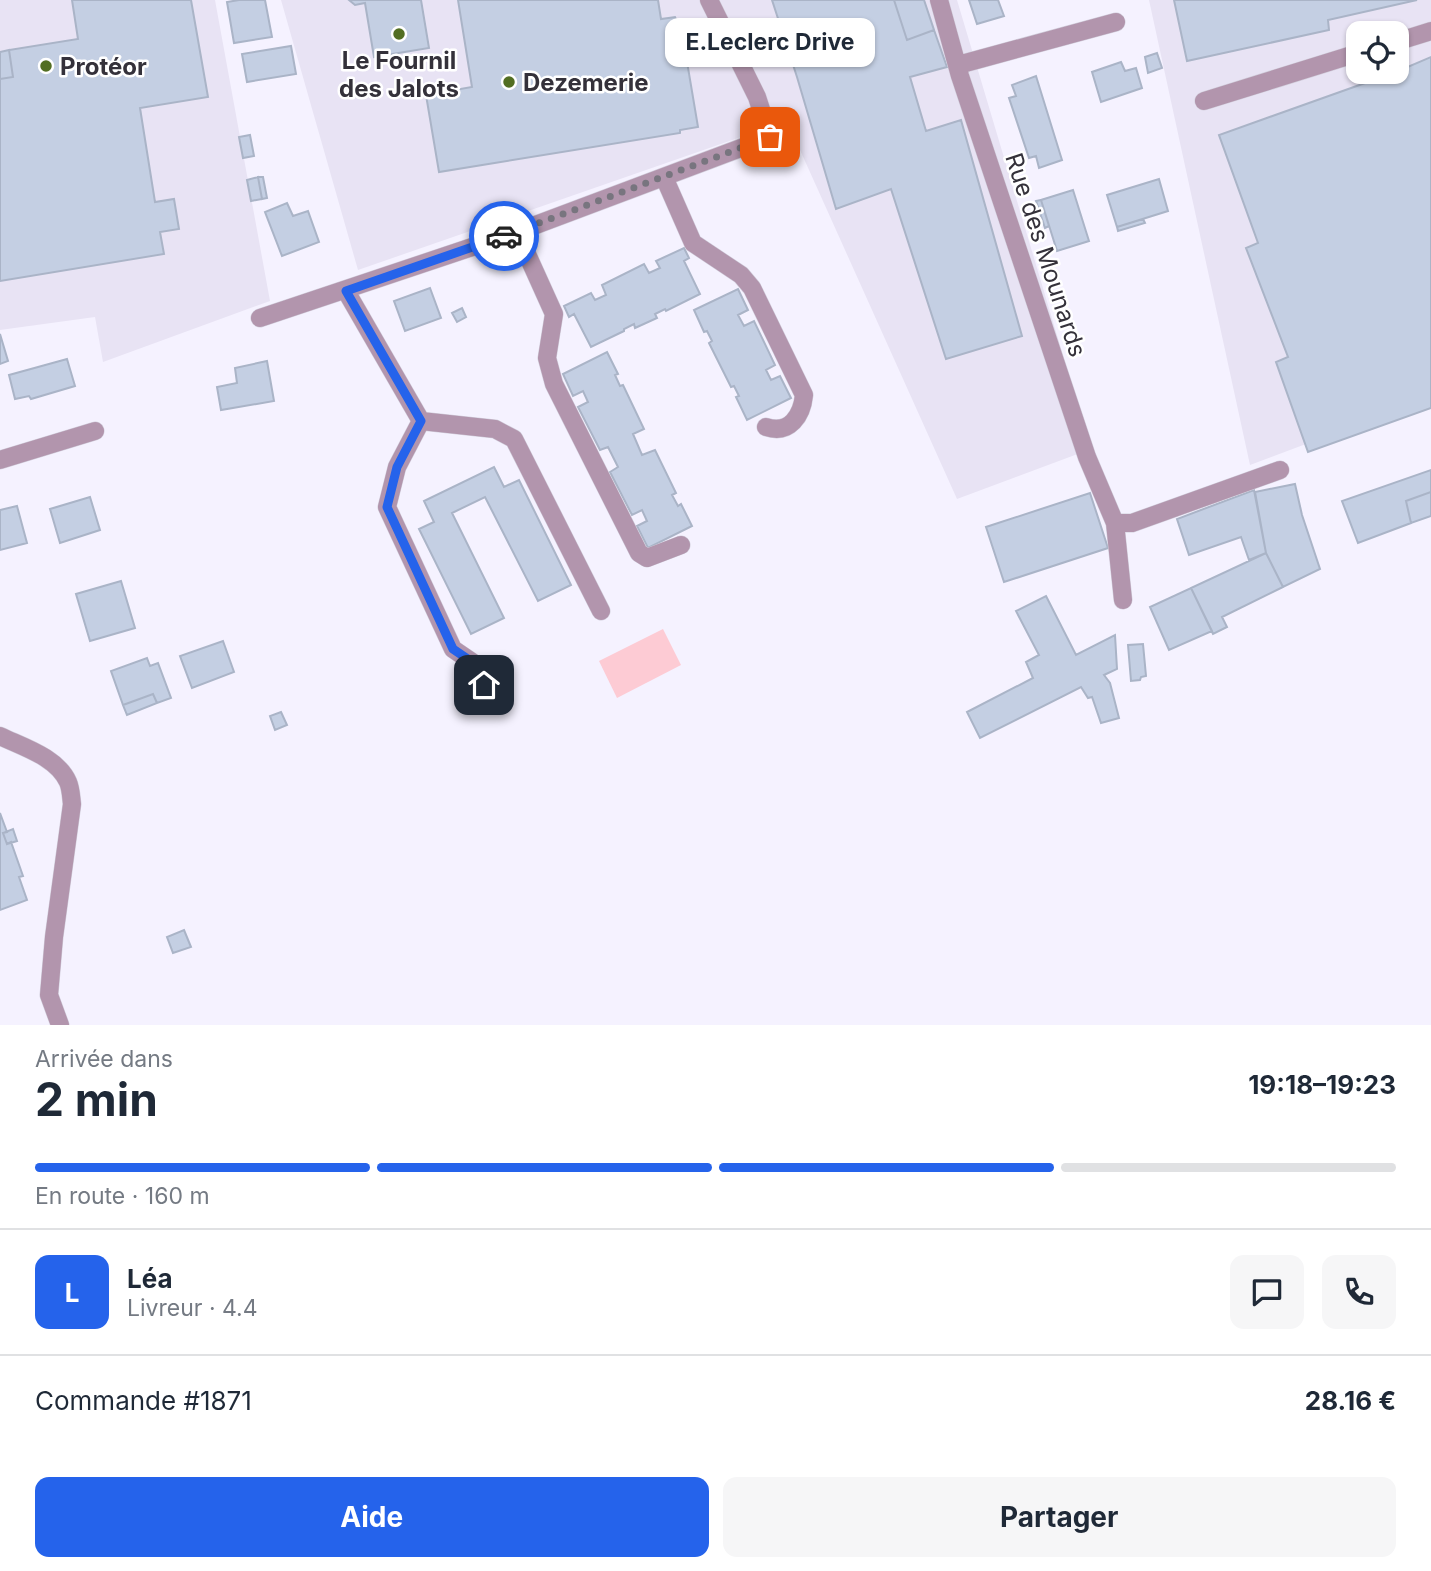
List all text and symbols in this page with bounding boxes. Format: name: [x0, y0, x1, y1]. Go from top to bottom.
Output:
callout: E.Leclerc Drive: [665, 18, 875, 67]
map controls: [1346, 21, 1409, 84]
button: locate: [1346, 21, 1409, 84]
marker: Le Fournil des Jalots: [391, 26, 407, 42]
text: E.Leclerc Drive: [685, 28, 855, 56]
place label: Le Fournil des Jalots: [339, 46, 459, 103]
place label: Protéor: [60, 52, 147, 81]
marker: Protéor: [38, 58, 54, 74]
place label: Dezemerie: [523, 68, 649, 97]
marker: Dezemerie: [501, 74, 517, 90]
pin: [740, 107, 800, 167]
icon: bag: [751, 118, 789, 156]
street label: Rue des Mounards: [999, 150, 1093, 360]
courier: [469, 201, 539, 271]
icon: car: [485, 217, 523, 255]
pin: [454, 655, 514, 715]
icon: home: [465, 666, 503, 704]
text: Arrivée dans: [35, 1045, 173, 1073]
text: 19:18–19:23: [1248, 1069, 1396, 1100]
text: 2 min: [35, 1071, 158, 1127]
text: En route · 160 m: [35, 1182, 210, 1210]
button: chat: [1230, 1255, 1304, 1329]
button: phone: [1322, 1255, 1396, 1329]
text: Léa: [127, 1263, 173, 1294]
text: L: [65, 1277, 79, 1308]
text: Livreur · 4.4: [127, 1294, 258, 1322]
text: Commande #1871: [35, 1385, 252, 1416]
text: 28.16 €: [1305, 1385, 1396, 1416]
button: Aide: [35, 1477, 709, 1557]
button: Partager: [723, 1477, 1396, 1557]

